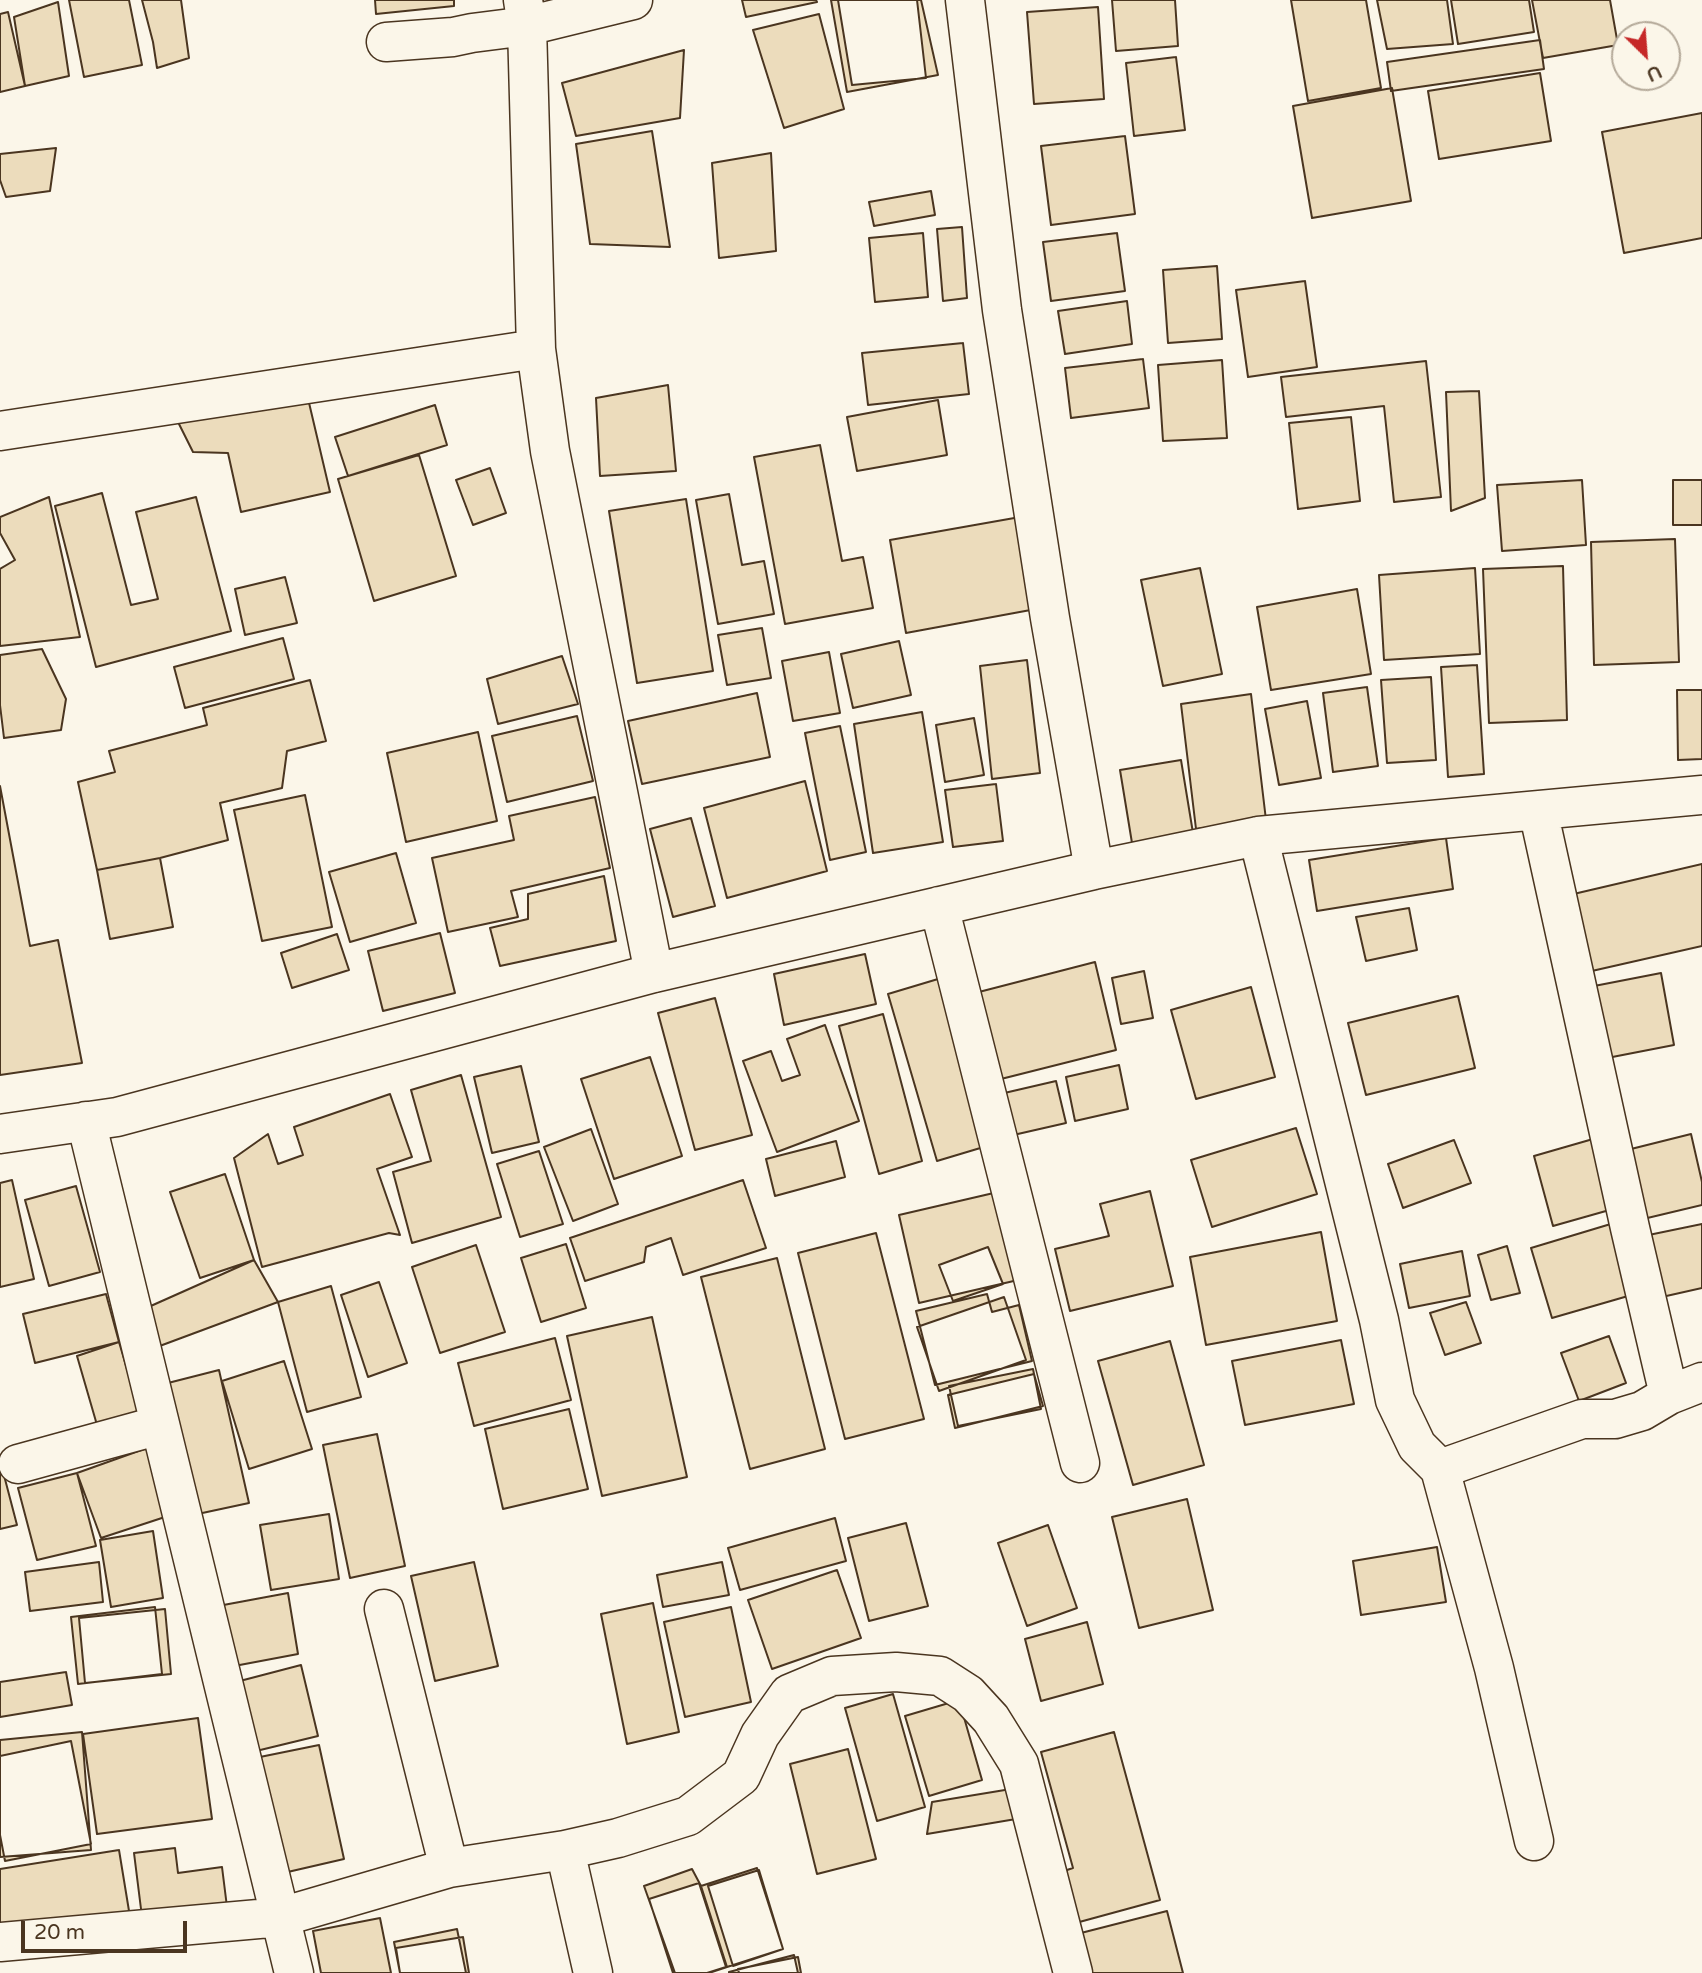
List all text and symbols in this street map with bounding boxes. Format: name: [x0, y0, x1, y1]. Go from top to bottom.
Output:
north arrow: [1611, 21, 1681, 91]
text: U: [1643, 60, 1665, 86]
scale bar: [24, 1906, 191, 1950]
text: 20 m: [34, 1920, 85, 1945]

